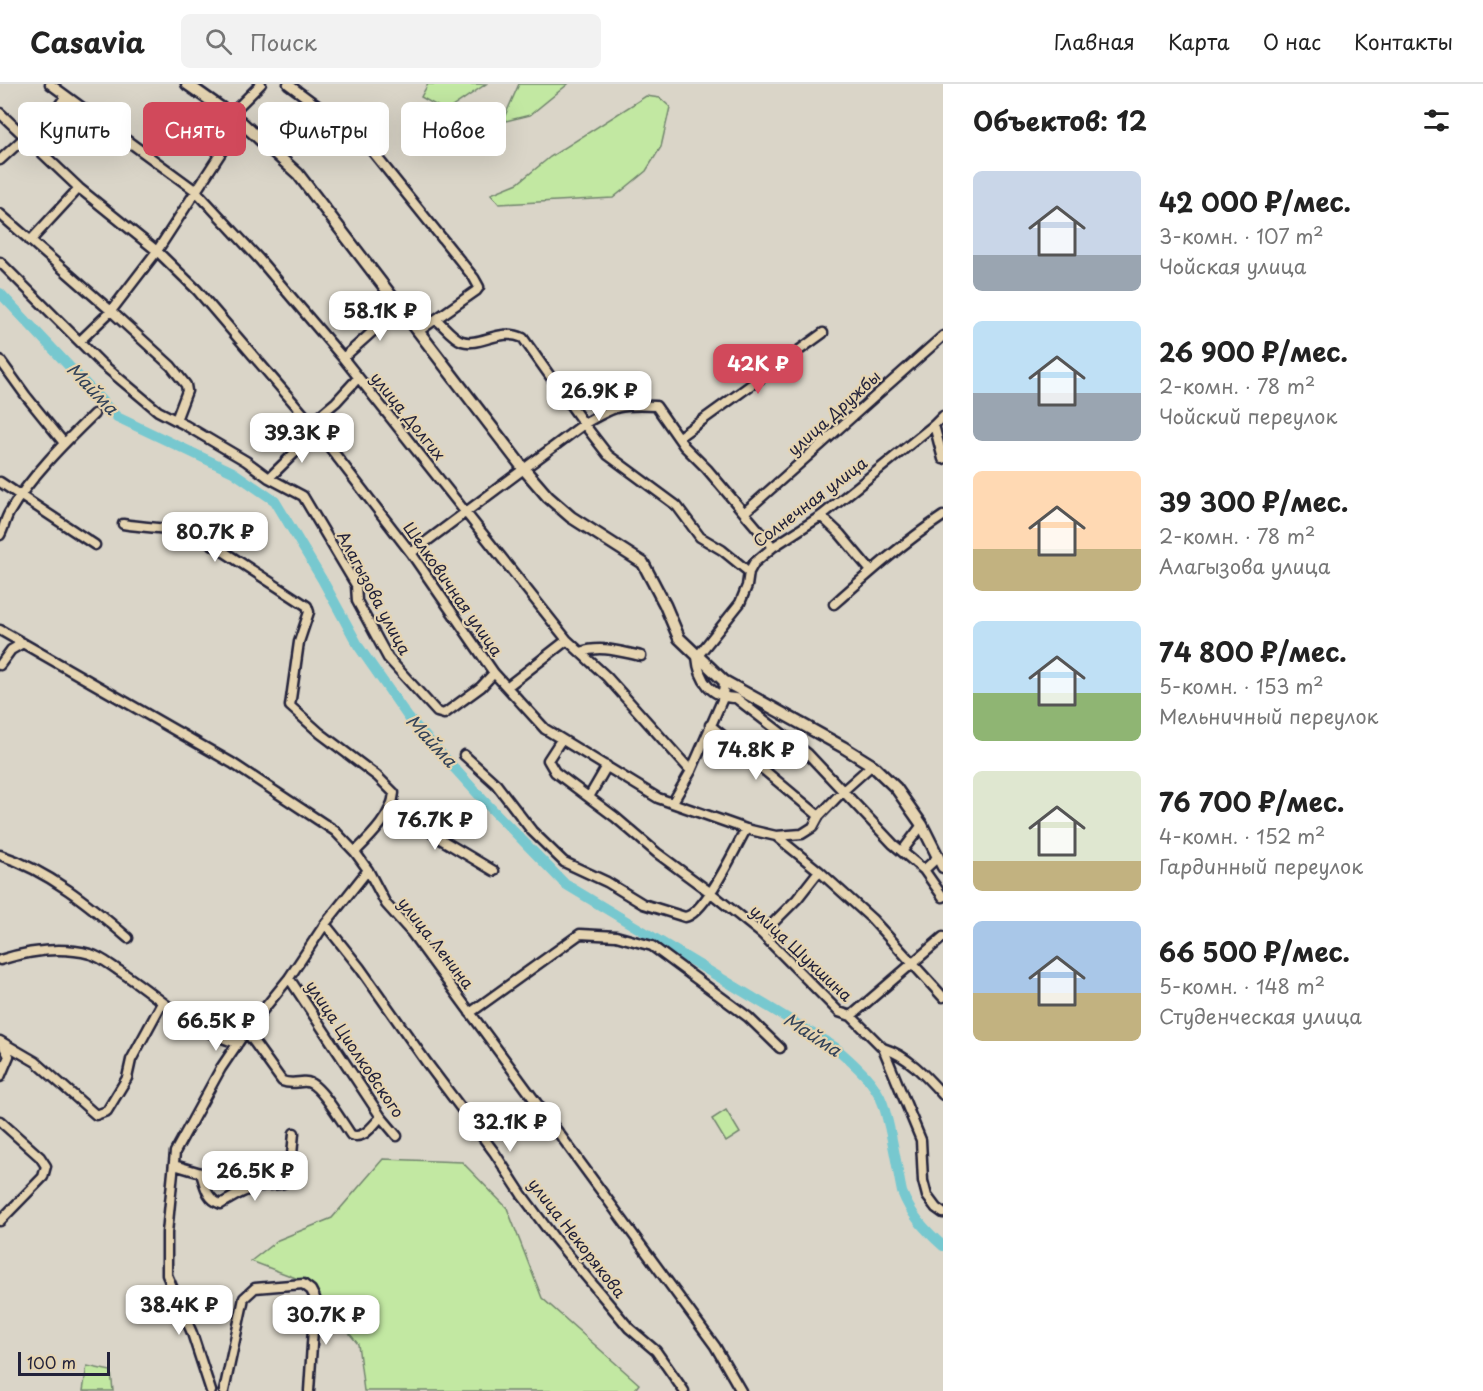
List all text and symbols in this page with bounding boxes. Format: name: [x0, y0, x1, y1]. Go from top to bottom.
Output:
search box: [181, 14, 601, 68]
text: Casavia: [30, 20, 145, 63]
icon: search: [202, 25, 235, 58]
text: Поиск: [250, 25, 317, 58]
text: Главная: [1054, 25, 1135, 57]
text: Карта: [1168, 25, 1230, 57]
text: О нас: [1263, 25, 1321, 57]
text: Контакты: [1354, 25, 1453, 57]
text: Объектов: 12: [973, 101, 1147, 140]
chip: Купить: [18, 102, 131, 156]
chip: Снять: [143, 102, 246, 156]
chip: Фильтры: [258, 102, 389, 156]
chip: Новое: [401, 102, 506, 156]
icon: filters: [1420, 104, 1453, 137]
text: 42 000 ₽/мес.: [1159, 182, 1351, 221]
icon: home: [1021, 195, 1093, 267]
text: 3-комн. · 107 m²: [1159, 221, 1324, 251]
text: Чойская улица: [1159, 251, 1306, 281]
pin: 58.1K ₽: [325, 291, 435, 342]
text: 58.1K ₽: [343, 295, 417, 325]
text: 26 900 ₽/мес.: [1159, 332, 1348, 371]
pin: 42K ₽: [716, 344, 800, 395]
icon: home: [1021, 345, 1093, 417]
text: 42K ₽: [727, 348, 789, 378]
water label: Майма: [61, 356, 126, 421]
street label: улица Дружбы: [782, 364, 885, 461]
street label: улица Долгих: [366, 366, 452, 465]
pin: 26.9K ₽: [544, 371, 654, 422]
text: 2-комн. · 78 m²: [1159, 371, 1315, 401]
text: 26.9K ₽: [560, 375, 638, 405]
text: Чойский переулок: [1159, 401, 1337, 431]
pin: 39.3K ₽: [247, 413, 357, 464]
text: 39.3K ₽: [264, 417, 340, 447]
street label: Солнечная улица: [747, 450, 872, 552]
text: 39 300 ₽/мес.: [1159, 482, 1348, 521]
icon: home: [1021, 495, 1093, 567]
pin: 80.7K ₽: [160, 512, 270, 563]
text: 80.7K ₽: [176, 516, 254, 546]
street label: Шелковичная улица: [398, 516, 509, 661]
text: 2-комн. · 78 m²: [1159, 521, 1315, 551]
street label: Алагызова улица: [332, 526, 418, 659]
text: Алагызова улица: [1159, 551, 1330, 581]
text: 74 800 ₽/мес.: [1159, 632, 1347, 671]
icon: home: [1021, 645, 1093, 717]
text: 5-комн. · 153 m²: [1159, 671, 1324, 701]
text: Мельничный переулок: [1159, 701, 1378, 731]
water label: Майма: [400, 707, 464, 773]
pin: 74.8K ₽: [701, 730, 811, 781]
text: 74.8K ₽: [717, 734, 795, 764]
text: 76 700 ₽/мес.: [1159, 782, 1344, 821]
icon: home: [1021, 795, 1093, 867]
pin: 76.7K ₽: [380, 800, 490, 851]
text: 76.7K ₽: [397, 804, 473, 834]
text: 4-комн. · 152 m²: [1159, 821, 1325, 851]
text: Гардинный переулок: [1159, 851, 1363, 881]
street label: улица Ленина: [393, 891, 480, 994]
street label: улица Шукшина: [745, 898, 858, 1006]
text: 66 500 ₽/мес.: [1159, 932, 1350, 971]
icon: home: [1021, 945, 1093, 1017]
text: 5-комн. · 148 m²: [1159, 971, 1325, 1001]
street label: улица Циолковского: [301, 975, 411, 1122]
pin: 66.5K ₽: [161, 1001, 271, 1052]
text: Студенческая улица: [1159, 1001, 1362, 1031]
text: 66.5K ₽: [177, 1005, 255, 1035]
water label: Майма: [779, 1005, 848, 1063]
pin: 32.1K ₽: [455, 1102, 565, 1153]
text: 32.1K ₽: [473, 1106, 547, 1136]
pin: 26.5K ₽: [200, 1151, 310, 1202]
text: 26.5K ₽: [216, 1155, 294, 1185]
street label: улица Некорякова: [523, 1172, 632, 1302]
pin: 38.4K ₽: [124, 1285, 234, 1336]
text: 38.4K ₽: [140, 1289, 218, 1319]
pin: 30.7K ₽: [271, 1295, 381, 1346]
text: 30.7K ₽: [287, 1299, 365, 1329]
scale bar: [18, 1349, 110, 1376]
text: 100 m: [27, 1350, 76, 1374]

